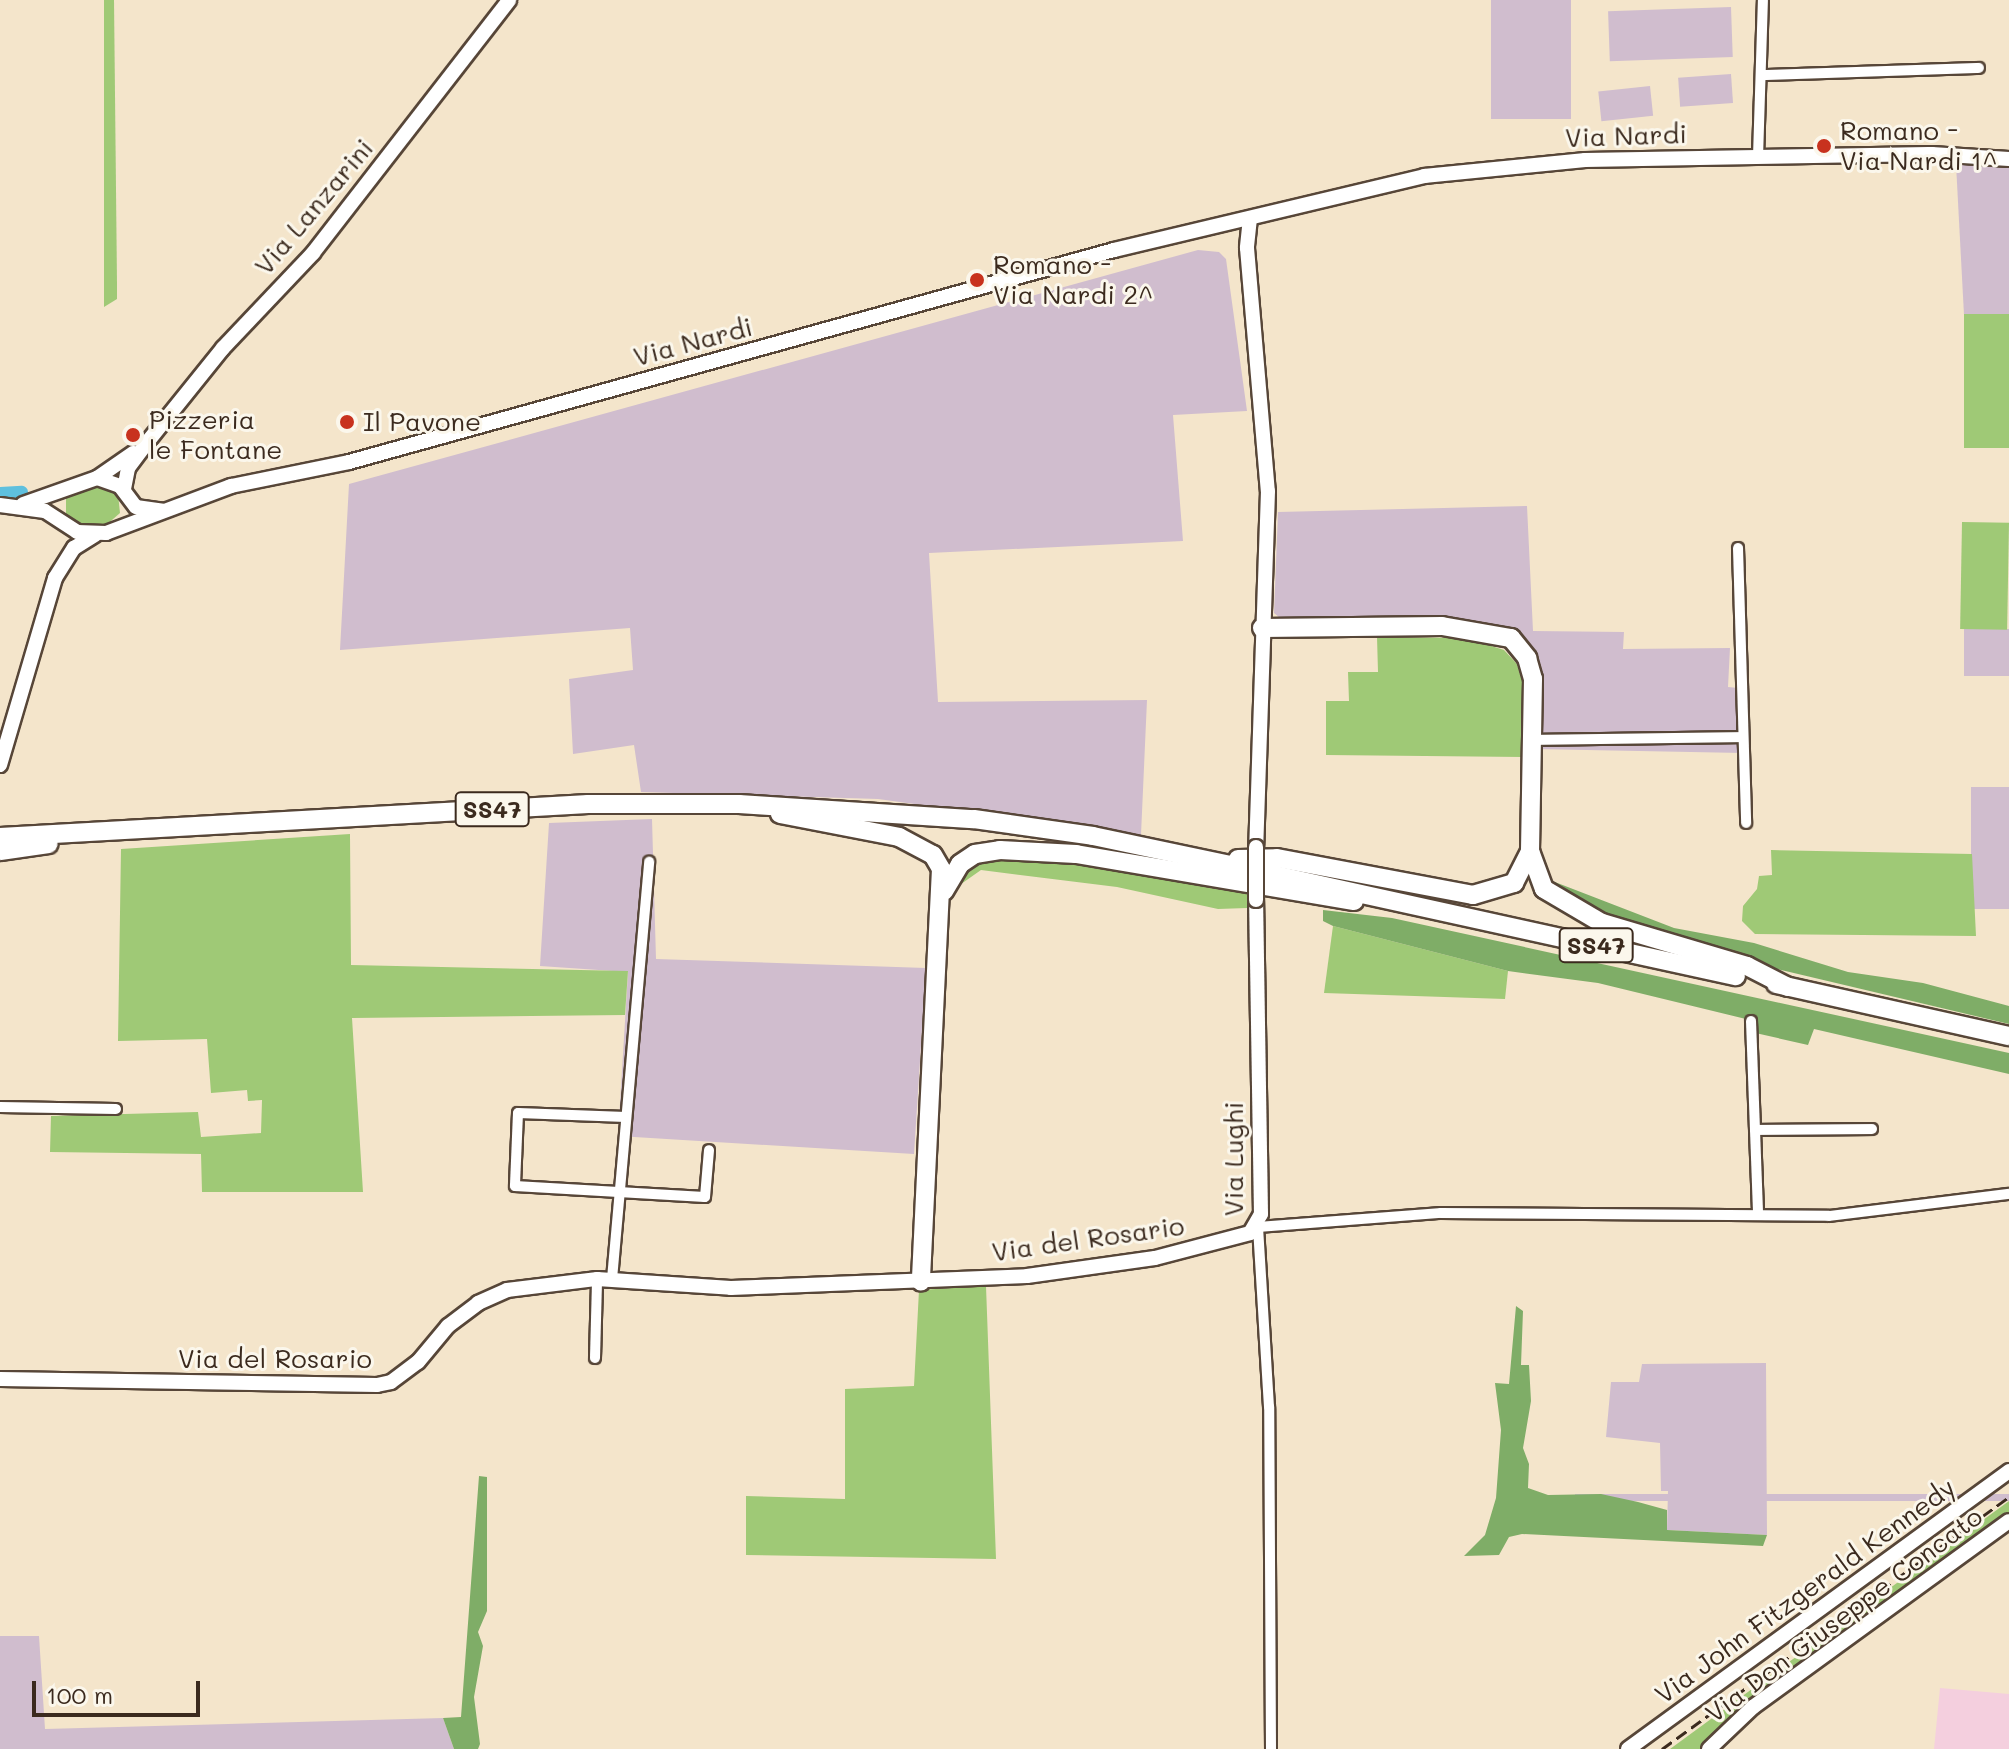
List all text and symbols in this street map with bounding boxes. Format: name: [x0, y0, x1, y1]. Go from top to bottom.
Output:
place label: Romano - Via Nardi 1^: [1840, 115, 1998, 176]
street label: Via Nardi: [1564, 118, 1688, 154]
street label: Via Lanzarini: [248, 133, 380, 281]
marker: Romano - Via Nardi 1^: [1815, 137, 1833, 155]
place label: Romano - Via Nardi 2^: [993, 249, 1154, 310]
marker: Romano - Via Nardi 2^: [968, 271, 986, 289]
street label: Via Nardi: [630, 311, 756, 373]
place label: Pizzeria le Fontane: [149, 404, 282, 466]
place label: Il Pavone: [363, 406, 481, 438]
marker: Il Pavone: [338, 413, 356, 431]
marker: Pizzeria le Fontane: [124, 426, 142, 444]
road number: SS47: [454, 789, 530, 829]
road number: SS47: [1558, 925, 1634, 965]
street label: Via Lughi: [1218, 1102, 1250, 1216]
street label: Via del Rosario: [990, 1210, 1186, 1268]
street label: Via del Rosario: [178, 1343, 372, 1375]
street label: Via John Fitzgerald Kennedy: [1649, 1472, 1961, 1710]
street label: Via Don Giuseppe Concato: [1699, 1501, 1989, 1729]
scale bar: [36, 1665, 204, 1715]
text: 100 m: [46, 1679, 113, 1710]

